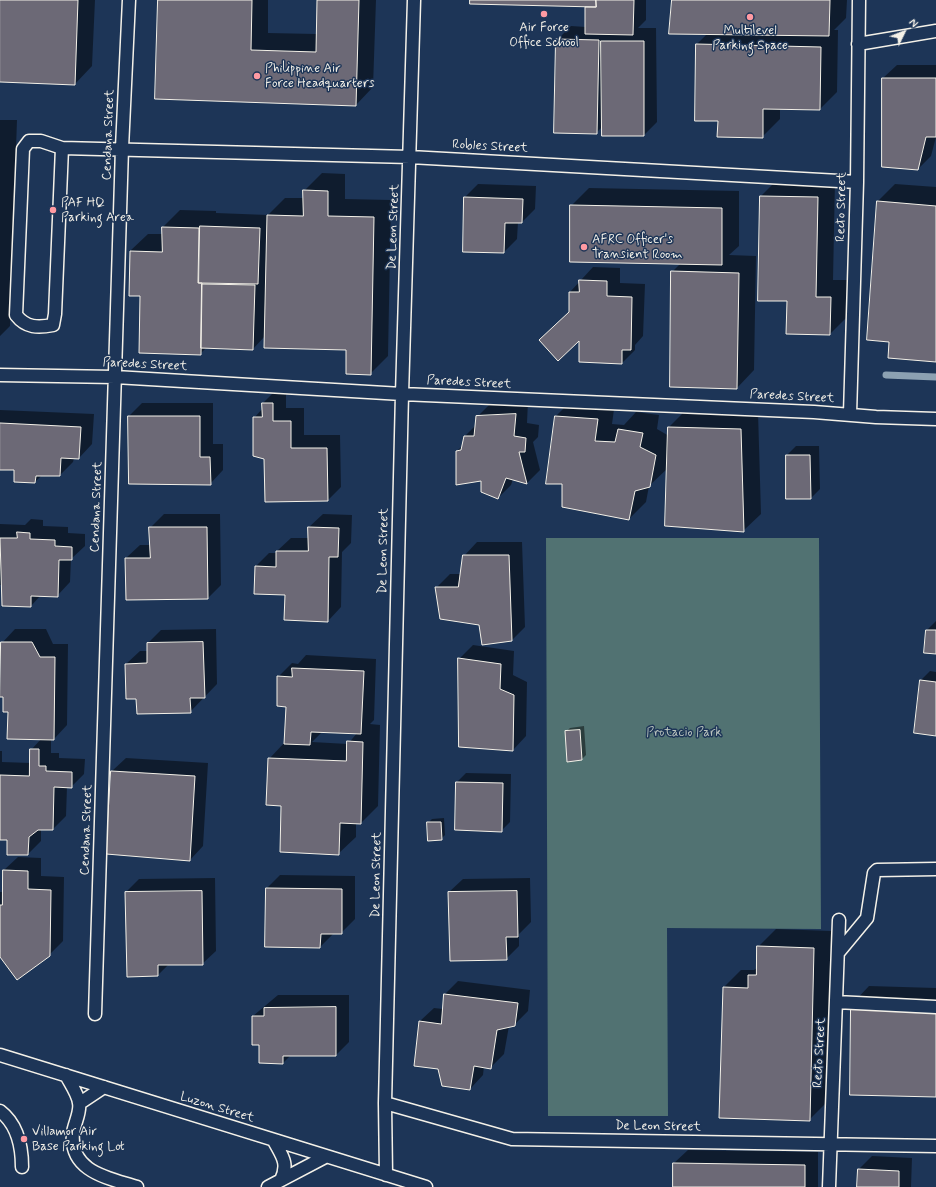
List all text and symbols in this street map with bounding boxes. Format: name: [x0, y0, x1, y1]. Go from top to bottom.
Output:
marker: Air Force Office School: [539, 9, 549, 19]
marker: Multilevel Parking Space: [745, 12, 755, 22]
north arrow: [884, 12, 924, 52]
text: N: [905, 16, 920, 31]
place label: Air Force Office School: [509, 20, 579, 51]
place label: Multilevel Parking Space: [712, 23, 788, 54]
place label: Philippine Air Force Headquarters: [265, 61, 374, 92]
marker: Philippine Air Force Headquarters: [252, 71, 262, 81]
street label: Cendana Street: [100, 89, 118, 181]
street label: Robles Street: [452, 137, 528, 157]
street label: Recto Street: [834, 172, 850, 242]
street label: De Leon Street: [385, 184, 403, 270]
place label: PAF HQ Parking Area: [61, 195, 134, 226]
marker: PAF HQ Parking Area: [48, 205, 58, 215]
place label: AFRC Officer's Transient Room: [592, 232, 683, 263]
marker: AFRC Officer's Transient Room: [579, 242, 589, 252]
street label: Paredes Street: [102, 355, 188, 375]
street label: Paredes Street: [426, 373, 512, 393]
street label: Paredes Street: [749, 387, 835, 407]
street label: Cendana Street: [88, 461, 106, 553]
street label: De Leon Street: [375, 508, 393, 594]
park label: Protacio Park: [646, 725, 722, 741]
street label: Cendana Street: [78, 784, 96, 876]
street label: De Leon Street: [368, 832, 386, 918]
street label: Recto Street: [810, 1018, 830, 1088]
street label: Luzon Street: [178, 1089, 256, 1127]
street label: De Leon Street: [615, 1118, 701, 1136]
place label: Villamor Air Base Parking Lot: [32, 1124, 125, 1155]
marker: Villamor Air Base Parking Lot: [19, 1134, 29, 1144]

